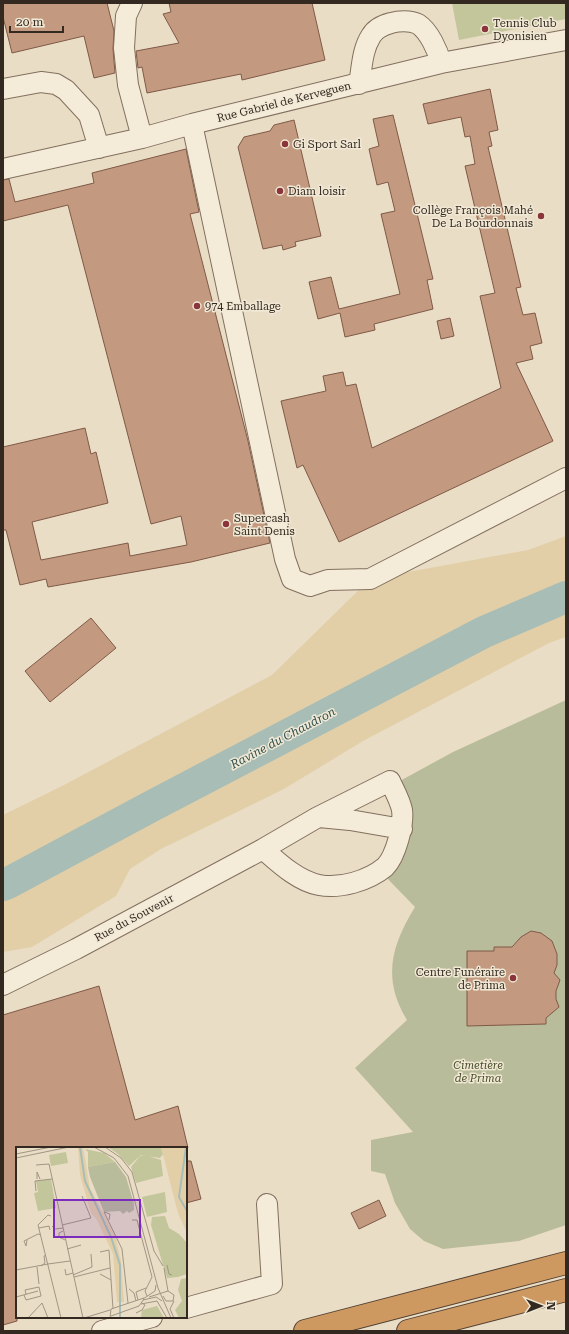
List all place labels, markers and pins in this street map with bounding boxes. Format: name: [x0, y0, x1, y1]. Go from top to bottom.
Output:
place label: Tennis Club Dyonisien: [493, 17, 557, 43]
marker: Tennis Club Dyonisien: [480, 24, 490, 34]
place label: Gi Sport Sarl: [293, 138, 362, 151]
marker: Gi Sport Sarl: [280, 139, 290, 149]
place label: Diam loisir: [288, 185, 346, 198]
marker: Diam loisir: [275, 186, 285, 196]
place label: Collège François Mahé De La Bourdonnais: [413, 204, 533, 230]
marker: Collège François Mahé De La Bourdonnais: [536, 211, 546, 221]
place label: 974 Emballage: [205, 300, 281, 313]
marker: 974 Emballage: [192, 301, 202, 311]
place label: Supercash Saint Denis: [234, 512, 295, 538]
marker: Supercash Saint Denis: [221, 519, 231, 529]
place label: Centre Funéraire de Prima: [416, 966, 505, 992]
marker: Centre Funéraire de Prima: [508, 973, 518, 983]

